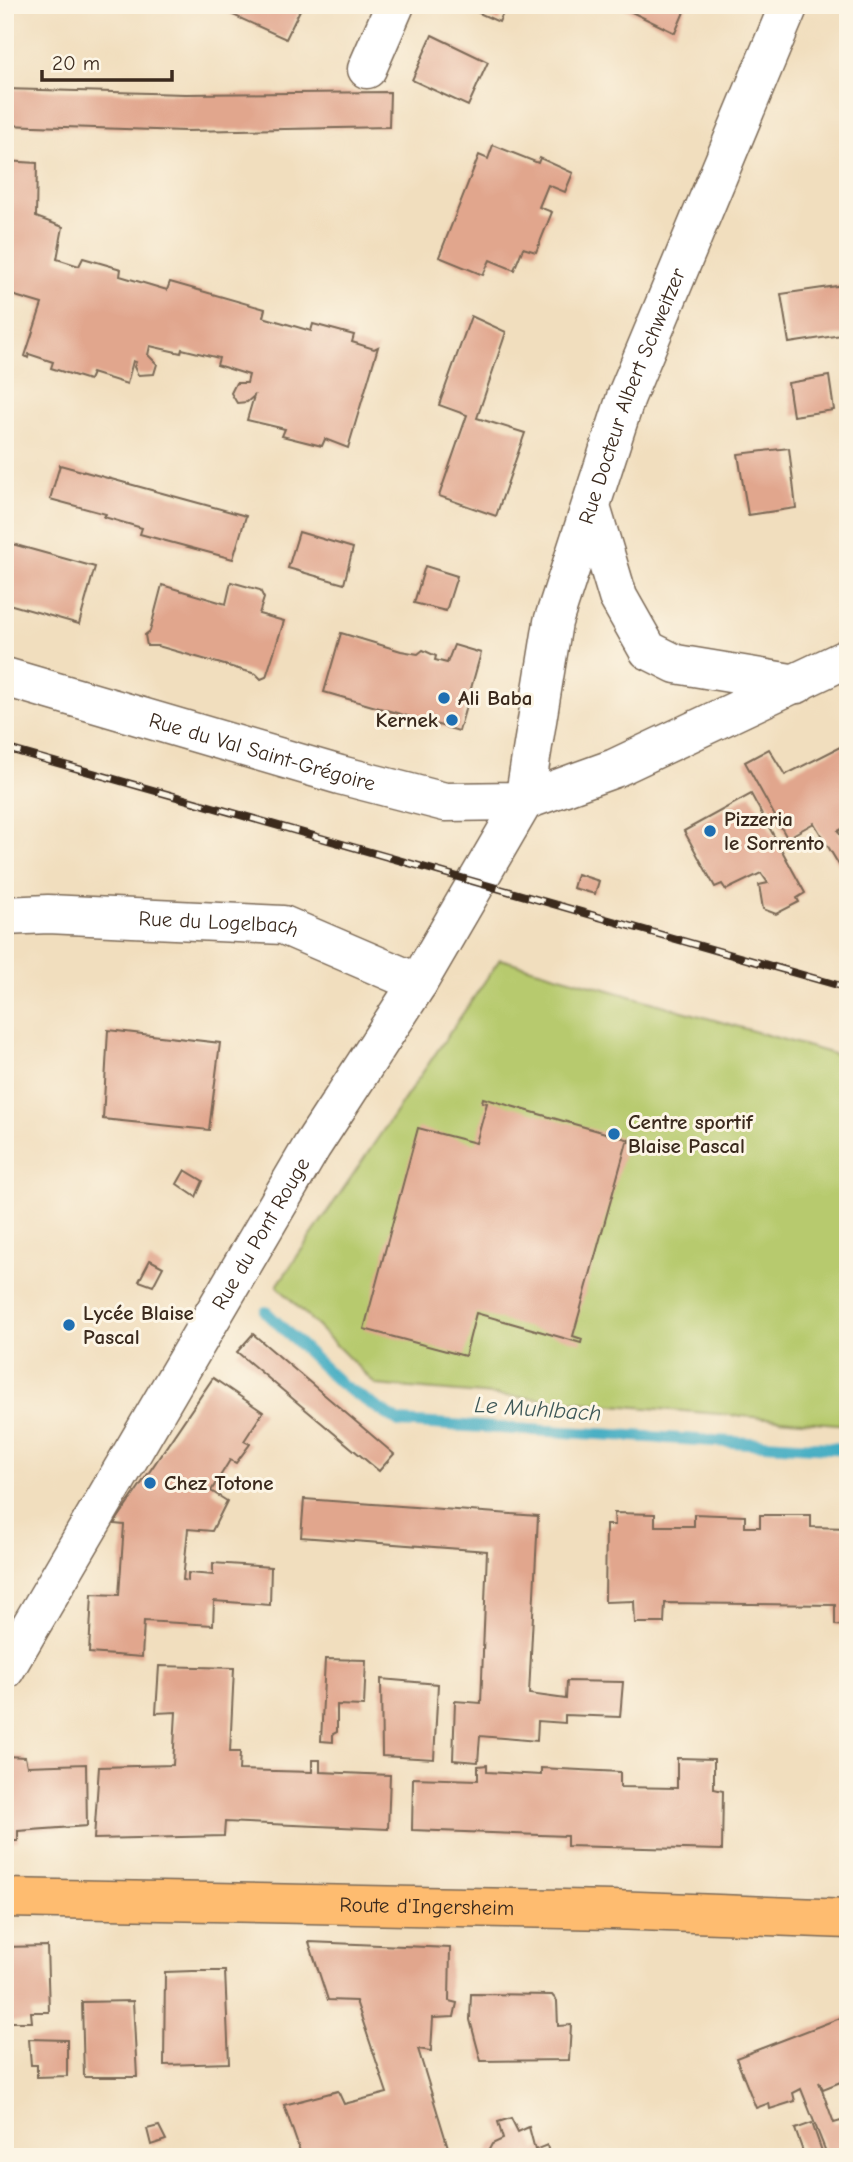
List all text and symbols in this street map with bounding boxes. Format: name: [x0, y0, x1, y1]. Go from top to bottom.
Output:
scale bar: [42, 38, 172, 82]
text: 20 m: [52, 51, 100, 75]
street label: Rue Docteur Albert Schweitzer: [574, 264, 690, 527]
place label: Ali Baba: [458, 686, 532, 710]
marker: Ali Baba: [436, 690, 452, 706]
street label: Rue du Val Saint-Grégoire: [146, 708, 378, 796]
place label: Kernek: [375, 708, 439, 732]
marker: Kernek: [444, 712, 460, 728]
place label: Pizzeria le Sorrento: [724, 807, 824, 855]
marker: Pizzeria le Sorrento: [702, 823, 718, 839]
street label: Rue du Logelbach: [138, 906, 302, 942]
place label: Centre sportif Blaise Pascal: [628, 1110, 754, 1158]
marker: Centre sportif Blaise Pascal: [606, 1126, 622, 1142]
street label: Rue du Pont Rouge: [207, 1153, 315, 1314]
place label: Lycée Blaise Pascal: [83, 1301, 194, 1349]
marker: Lycée Blaise Pascal: [61, 1317, 77, 1333]
water label: Le Muhlbach: [474, 1391, 602, 1427]
place label: Chez Totone: [164, 1471, 274, 1495]
marker: Chez Totone: [142, 1475, 158, 1491]
street label: Route d'Ingersheim: [339, 1893, 515, 1920]

